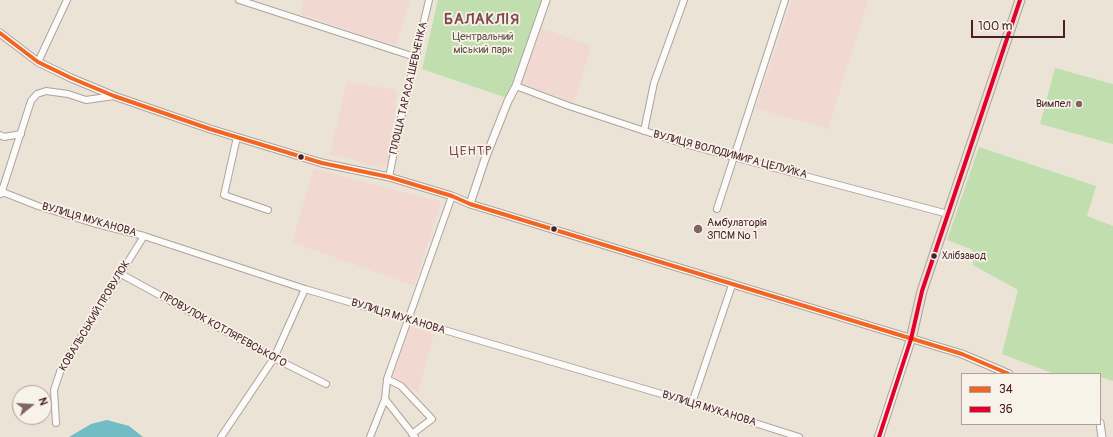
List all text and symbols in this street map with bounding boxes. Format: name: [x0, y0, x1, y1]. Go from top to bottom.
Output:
district label: БАЛАКЛІЯ: [444, 11, 520, 29]
scale bar: [973, 12, 1067, 38]
text: 100 m: [978, 19, 1012, 34]
street label: ПЛОЩА ТАРАСА ШЕВЧЕНКА: [387, 21, 431, 155]
park label: Центральний міський парк: [452, 30, 514, 56]
place label: Вимпел: [1036, 97, 1071, 111]
marker: Вимпел: [1074, 99, 1084, 109]
street label: ВУЛИЦЯ ВОЛОДИМИРА ЦЕЛУЙКА: [652, 128, 808, 182]
district label: ЦЕНТР: [450, 144, 492, 160]
unlabelled marker: [296, 152, 306, 162]
street label: ВУЛИЦЯ МУКАНОВА: [40, 200, 138, 240]
place label: Амбулаторія ЗПСМ № 1: [707, 216, 767, 242]
marker: Амбулаторія ЗПСМ № 1: [692, 223, 704, 235]
unlabelled marker: [549, 224, 559, 234]
place label: Хлібзавод: [942, 250, 986, 262]
marker: Хлібзавод: [929, 251, 939, 261]
street label: КОВАЛЬСЬКИЙ ПРОВУЛОК: [57, 258, 133, 374]
street label: ПРОВУЛОК КОТЛЯРЕВСЬКОГО: [157, 290, 289, 370]
street label: ВУЛИЦЯ МУКАНОВА: [349, 296, 447, 338]
legend: [961, 373, 1101, 425]
text: 34: [999, 382, 1013, 397]
north arrow: [12, 385, 52, 425]
street label: ВУЛИЦЯ МУКАНОВА: [660, 388, 758, 430]
text: N: [36, 396, 50, 407]
text: 36: [999, 402, 1013, 417]

